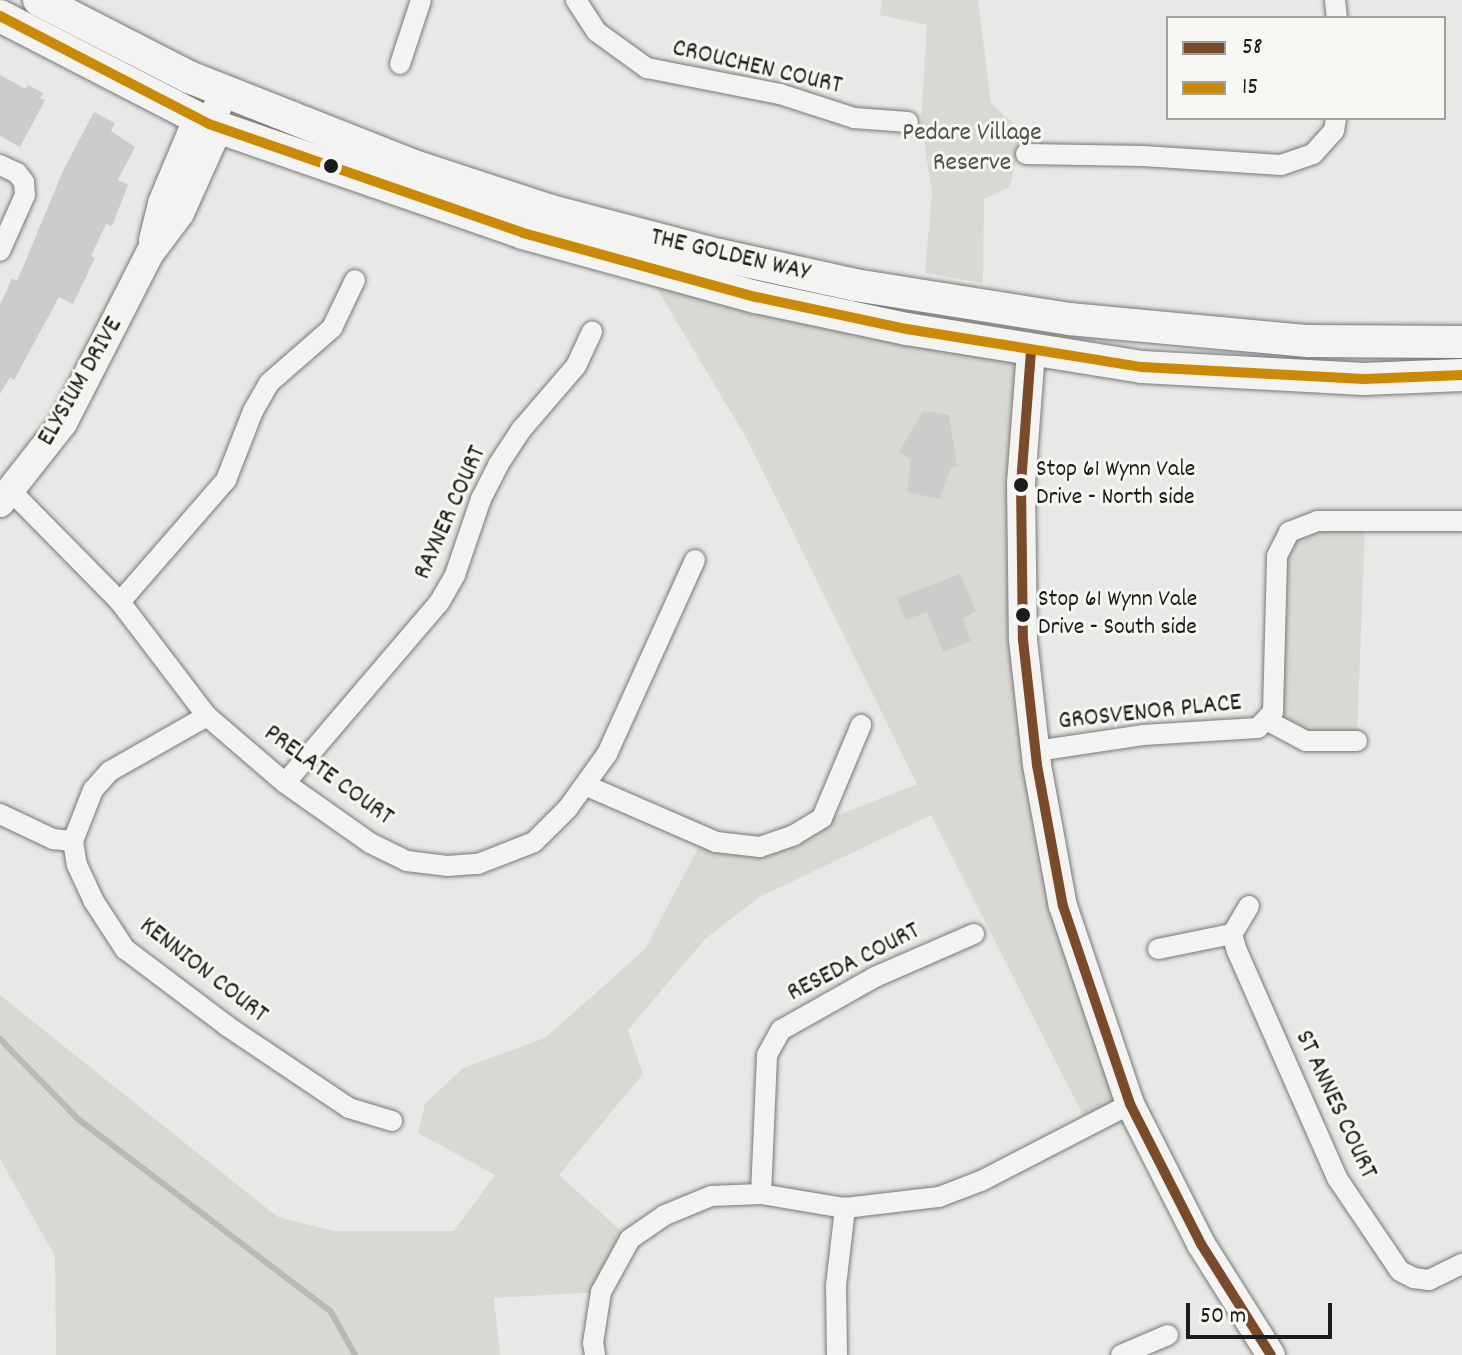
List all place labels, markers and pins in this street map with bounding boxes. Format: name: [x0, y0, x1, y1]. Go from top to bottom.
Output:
unlabelled marker: [323, 158, 339, 174]
place label: Stop 61 Wynn Vale Drive - North side: [1036, 457, 1195, 513]
marker: Stop 61 Wynn Vale Drive - North side: [1013, 477, 1029, 493]
place label: Stop 61 Wynn Vale Drive - South side: [1038, 587, 1197, 643]
marker: Stop 61 Wynn Vale Drive - South side: [1015, 607, 1031, 623]

